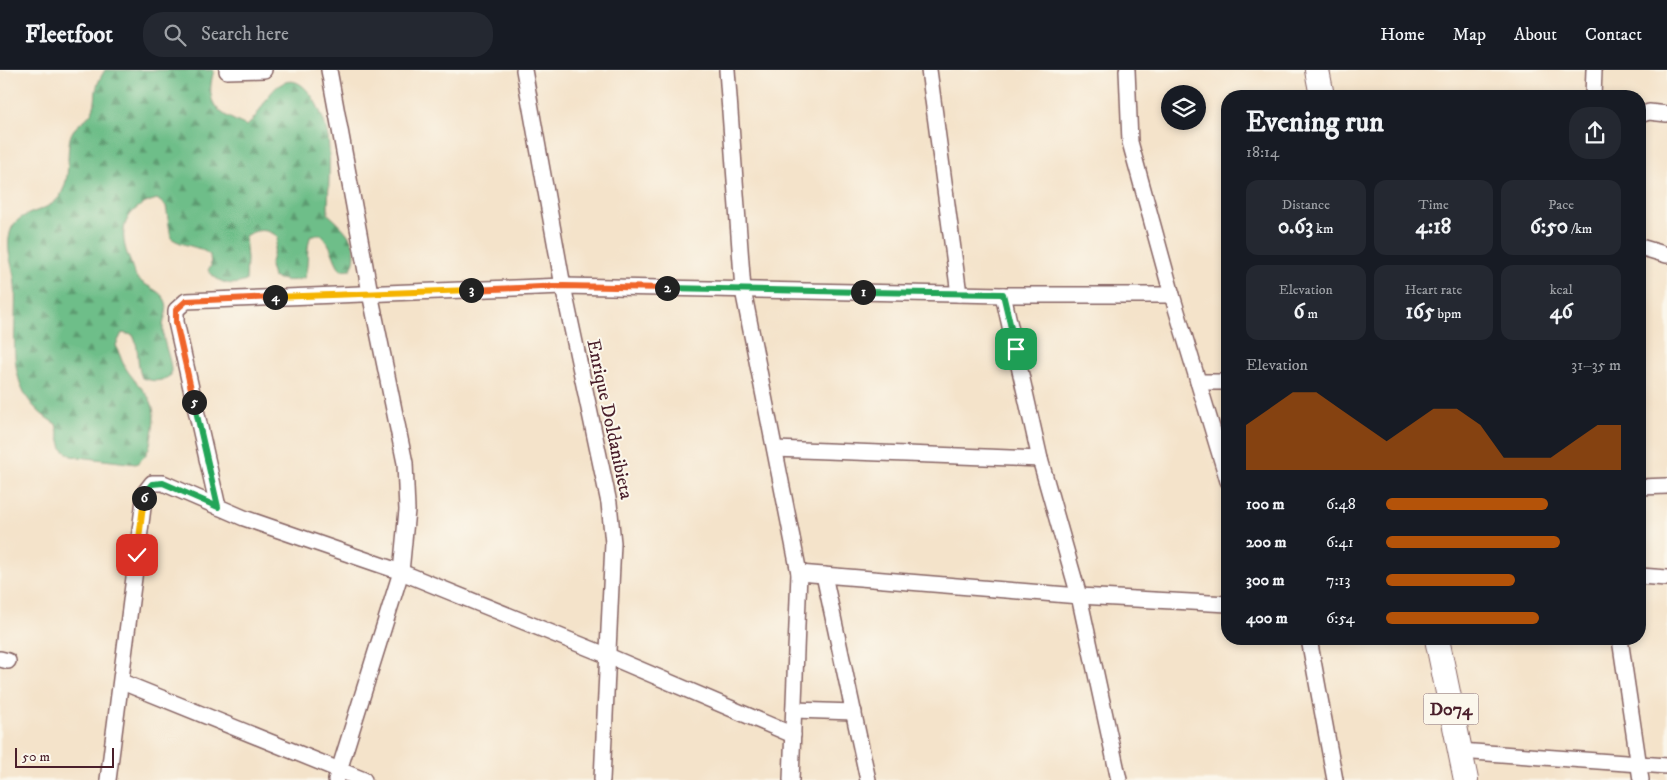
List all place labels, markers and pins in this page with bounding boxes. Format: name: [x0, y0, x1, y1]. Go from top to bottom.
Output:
pin: 2: [654, 276, 680, 300]
pin: 3: [458, 278, 484, 302]
pin: 1: [850, 280, 876, 304]
pin: 4: [262, 284, 288, 310]
pin: [995, 328, 1037, 370]
pin: 5: [182, 390, 206, 414]
pin: 6: [132, 486, 156, 510]
pin: [116, 534, 158, 576]

